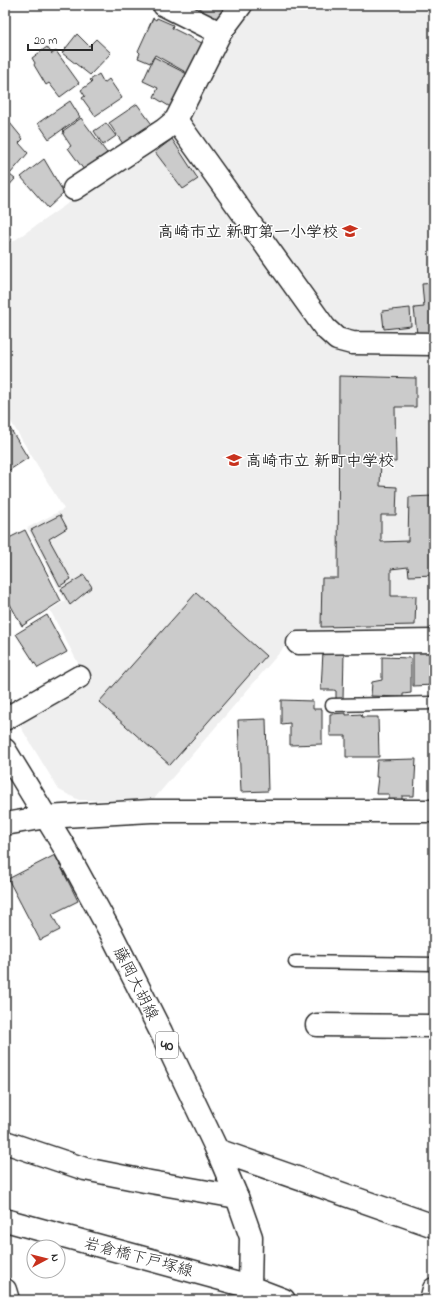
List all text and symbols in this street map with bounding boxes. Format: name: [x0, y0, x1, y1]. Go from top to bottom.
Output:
scale bar: [28, 26, 92, 52]
text: 20 m: [34, 32, 57, 50]
place label: 高崎市立 新町第一小学校: [158, 221, 338, 245]
school or university icon: 高崎市立 新町第一小学校: [341, 222, 359, 240]
place label: 高崎市立 新町中学校: [246, 450, 394, 474]
school or university icon: 高崎市立 新町中学校: [225, 451, 243, 469]
street label: 藤岡大胡線: [106, 943, 164, 1025]
road number: 40: [156, 1032, 178, 1058]
street label: 岩倉橋下戸塚線: [81, 1232, 196, 1284]
north arrow: [26, 1239, 66, 1279]
text: N: [47, 1253, 63, 1263]

